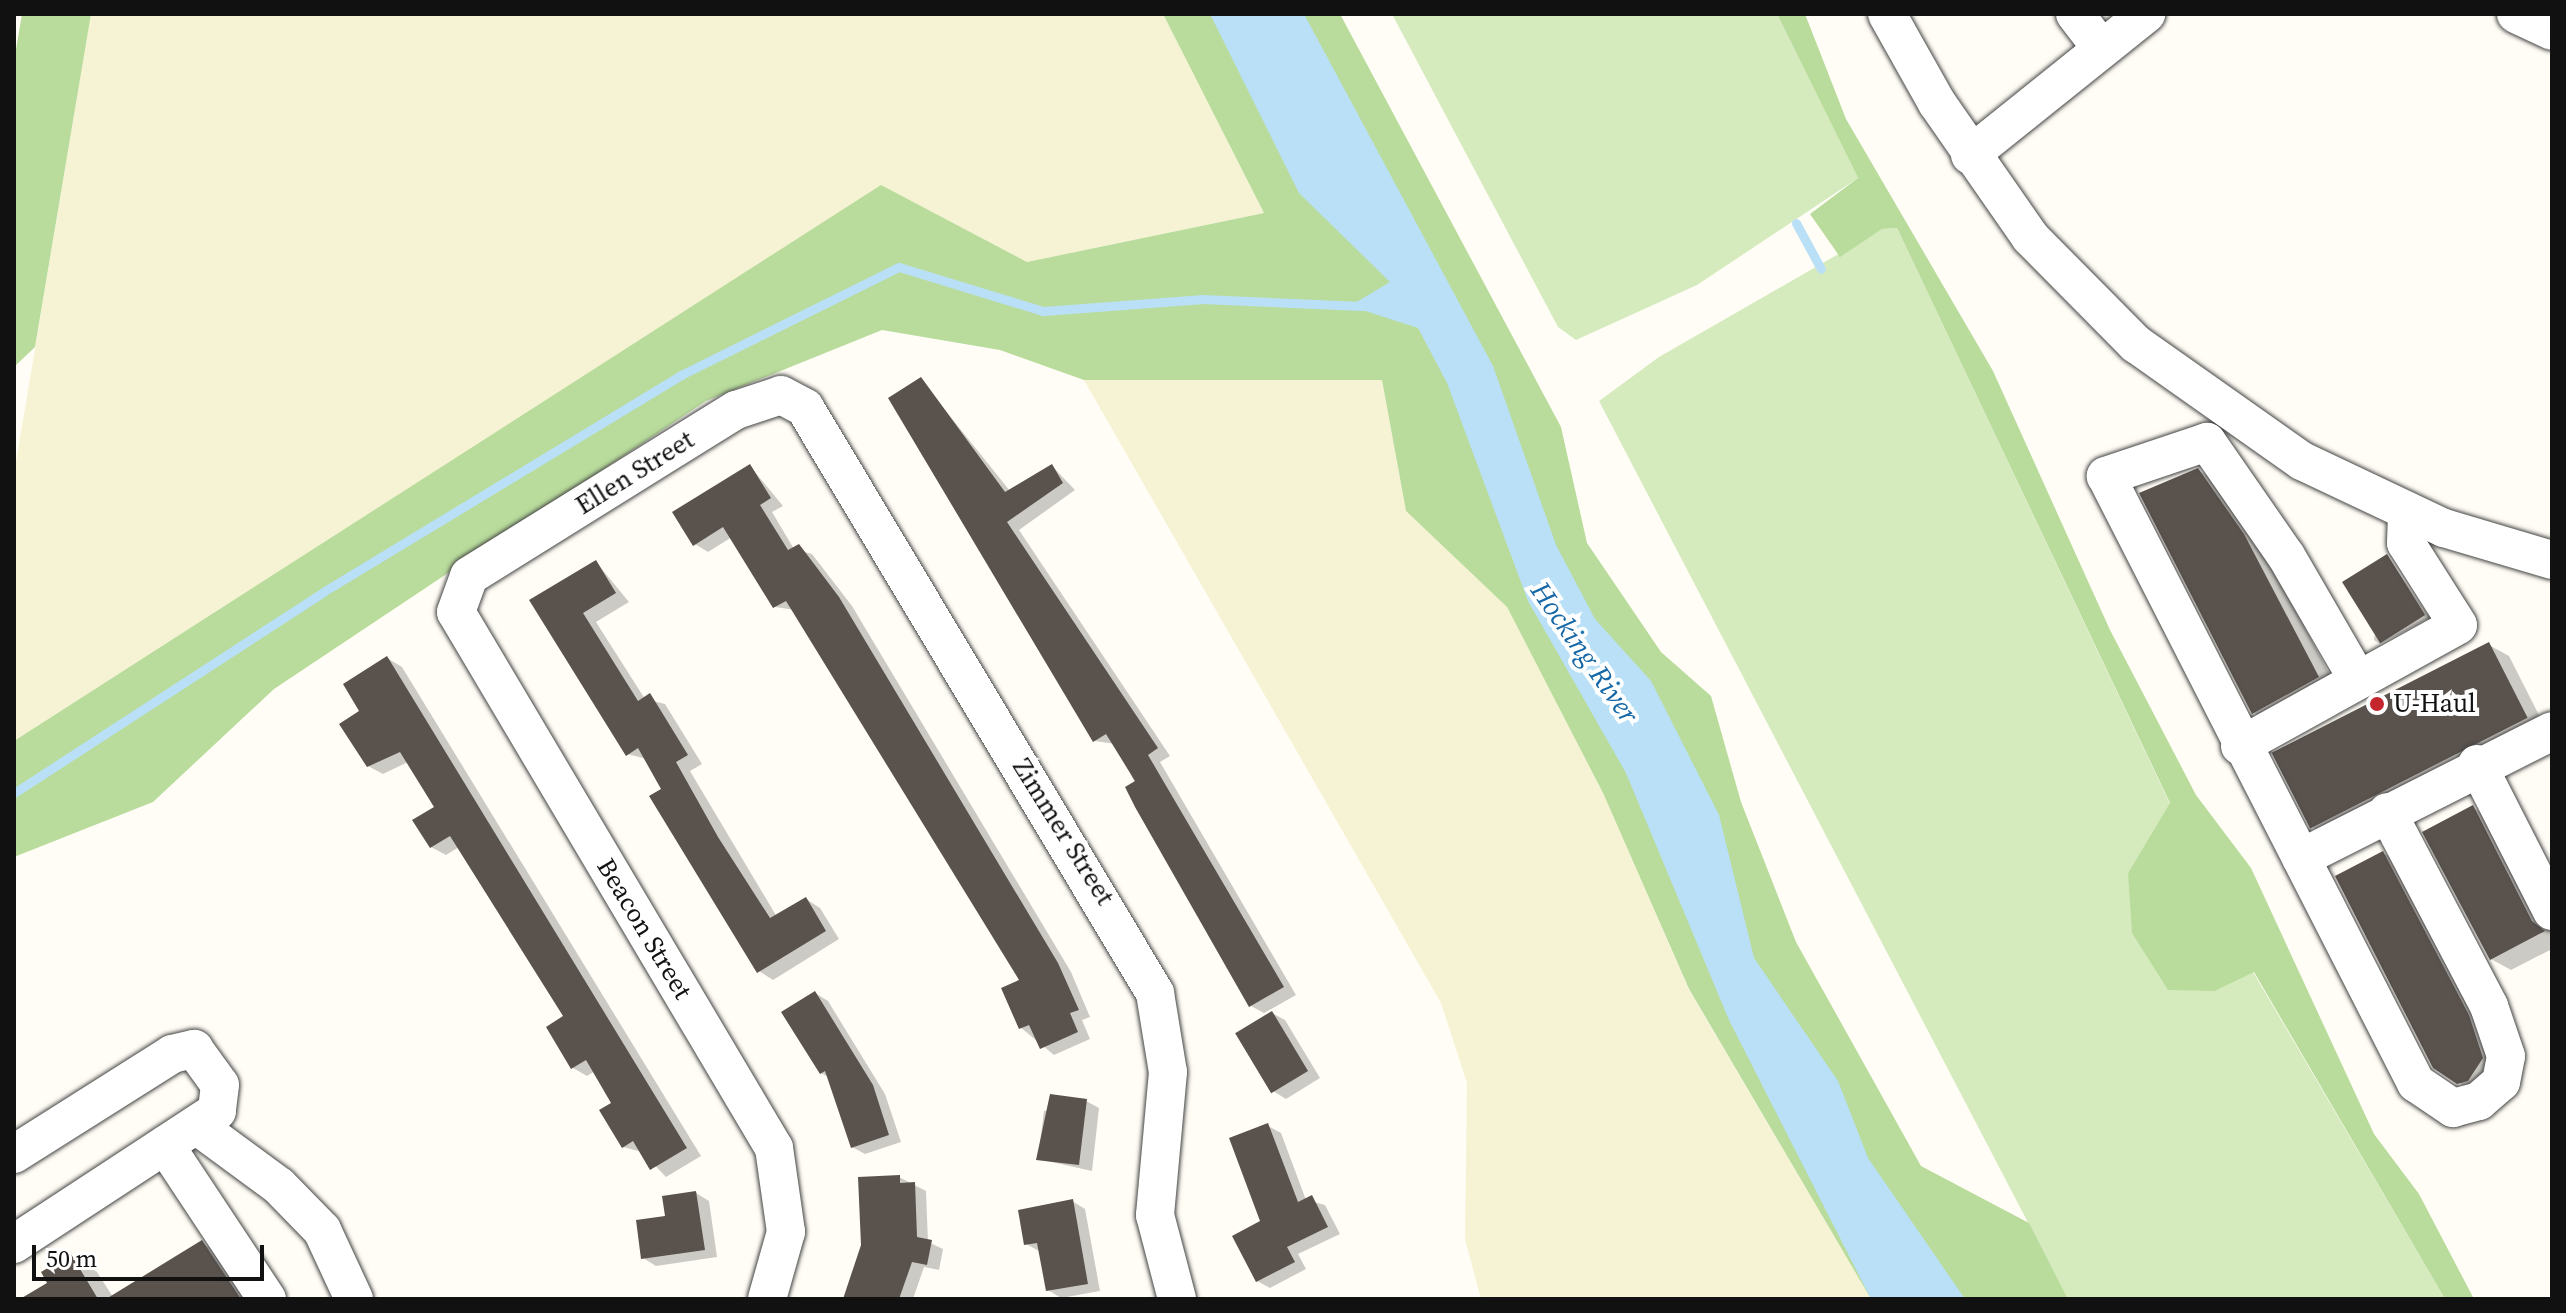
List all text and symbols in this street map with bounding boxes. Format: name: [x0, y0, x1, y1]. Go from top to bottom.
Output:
street label: Ellen Street: [570, 424, 700, 522]
water label: Hocking River: [1524, 575, 1646, 729]
place label: U-Haul: [2393, 688, 2476, 720]
marker: U-Haul: [2368, 695, 2386, 713]
street label: Zimmer Street: [1006, 753, 1120, 911]
street label: Beacon Street: [590, 853, 698, 1005]
scale bar: [36, 1229, 268, 1279]
text: 50 m: [46, 1242, 97, 1275]

